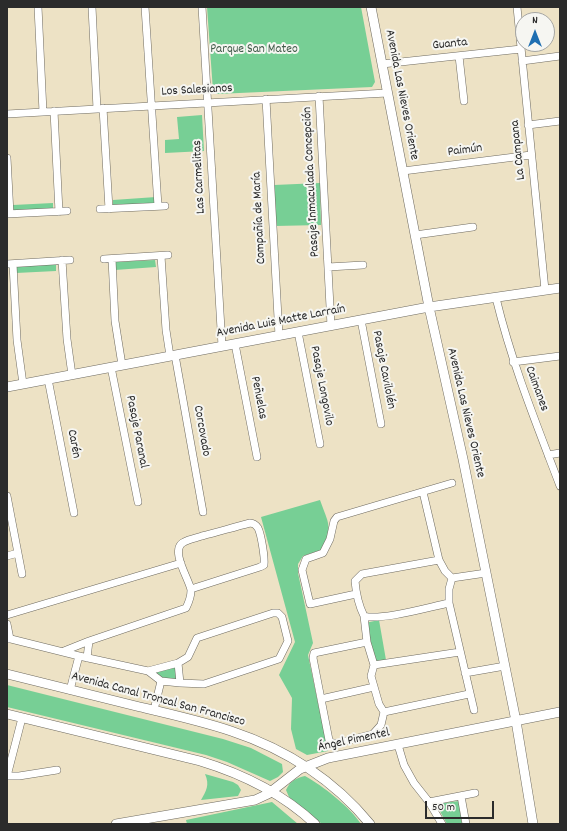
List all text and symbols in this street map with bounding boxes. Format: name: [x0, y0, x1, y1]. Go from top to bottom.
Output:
north arrow: [515, 12, 555, 52]
text: N: [532, 13, 538, 29]
street label: Avenida Las Nieves Oriente: [381, 28, 421, 162]
street label: Guanta: [432, 35, 468, 55]
park label: Parque San Mateo: [210, 42, 298, 58]
street label: Los Salesianos: [161, 81, 233, 101]
street label: Pasaje Inmaculada Concepción: [300, 106, 324, 258]
street label: La Campana: [508, 119, 530, 181]
street label: Las Carmelitas: [190, 140, 210, 214]
street label: Paimún: [447, 141, 483, 161]
street label: Compañía de María: [250, 171, 270, 265]
street label: Avenida Luis Matte Larraín: [215, 302, 347, 342]
street label: Pasaje Cavilolén: [368, 329, 398, 411]
street label: Pasaje Longovilo: [306, 345, 336, 427]
street label: Avenida Las Nieves Oriente: [442, 347, 488, 479]
street label: Caimanes: [521, 364, 551, 414]
street label: Peñuelas: [246, 375, 270, 421]
street label: Pasaje Paranal: [121, 394, 151, 470]
street label: Corcovado: [189, 404, 213, 458]
street label: Carén: [63, 428, 83, 460]
street label: Avenida Canal Troncal San Francisco: [69, 669, 247, 731]
street label: Ángel Pimentel: [317, 726, 391, 756]
scale bar: [427, 793, 496, 819]
text: 50 m: [432, 799, 455, 816]

